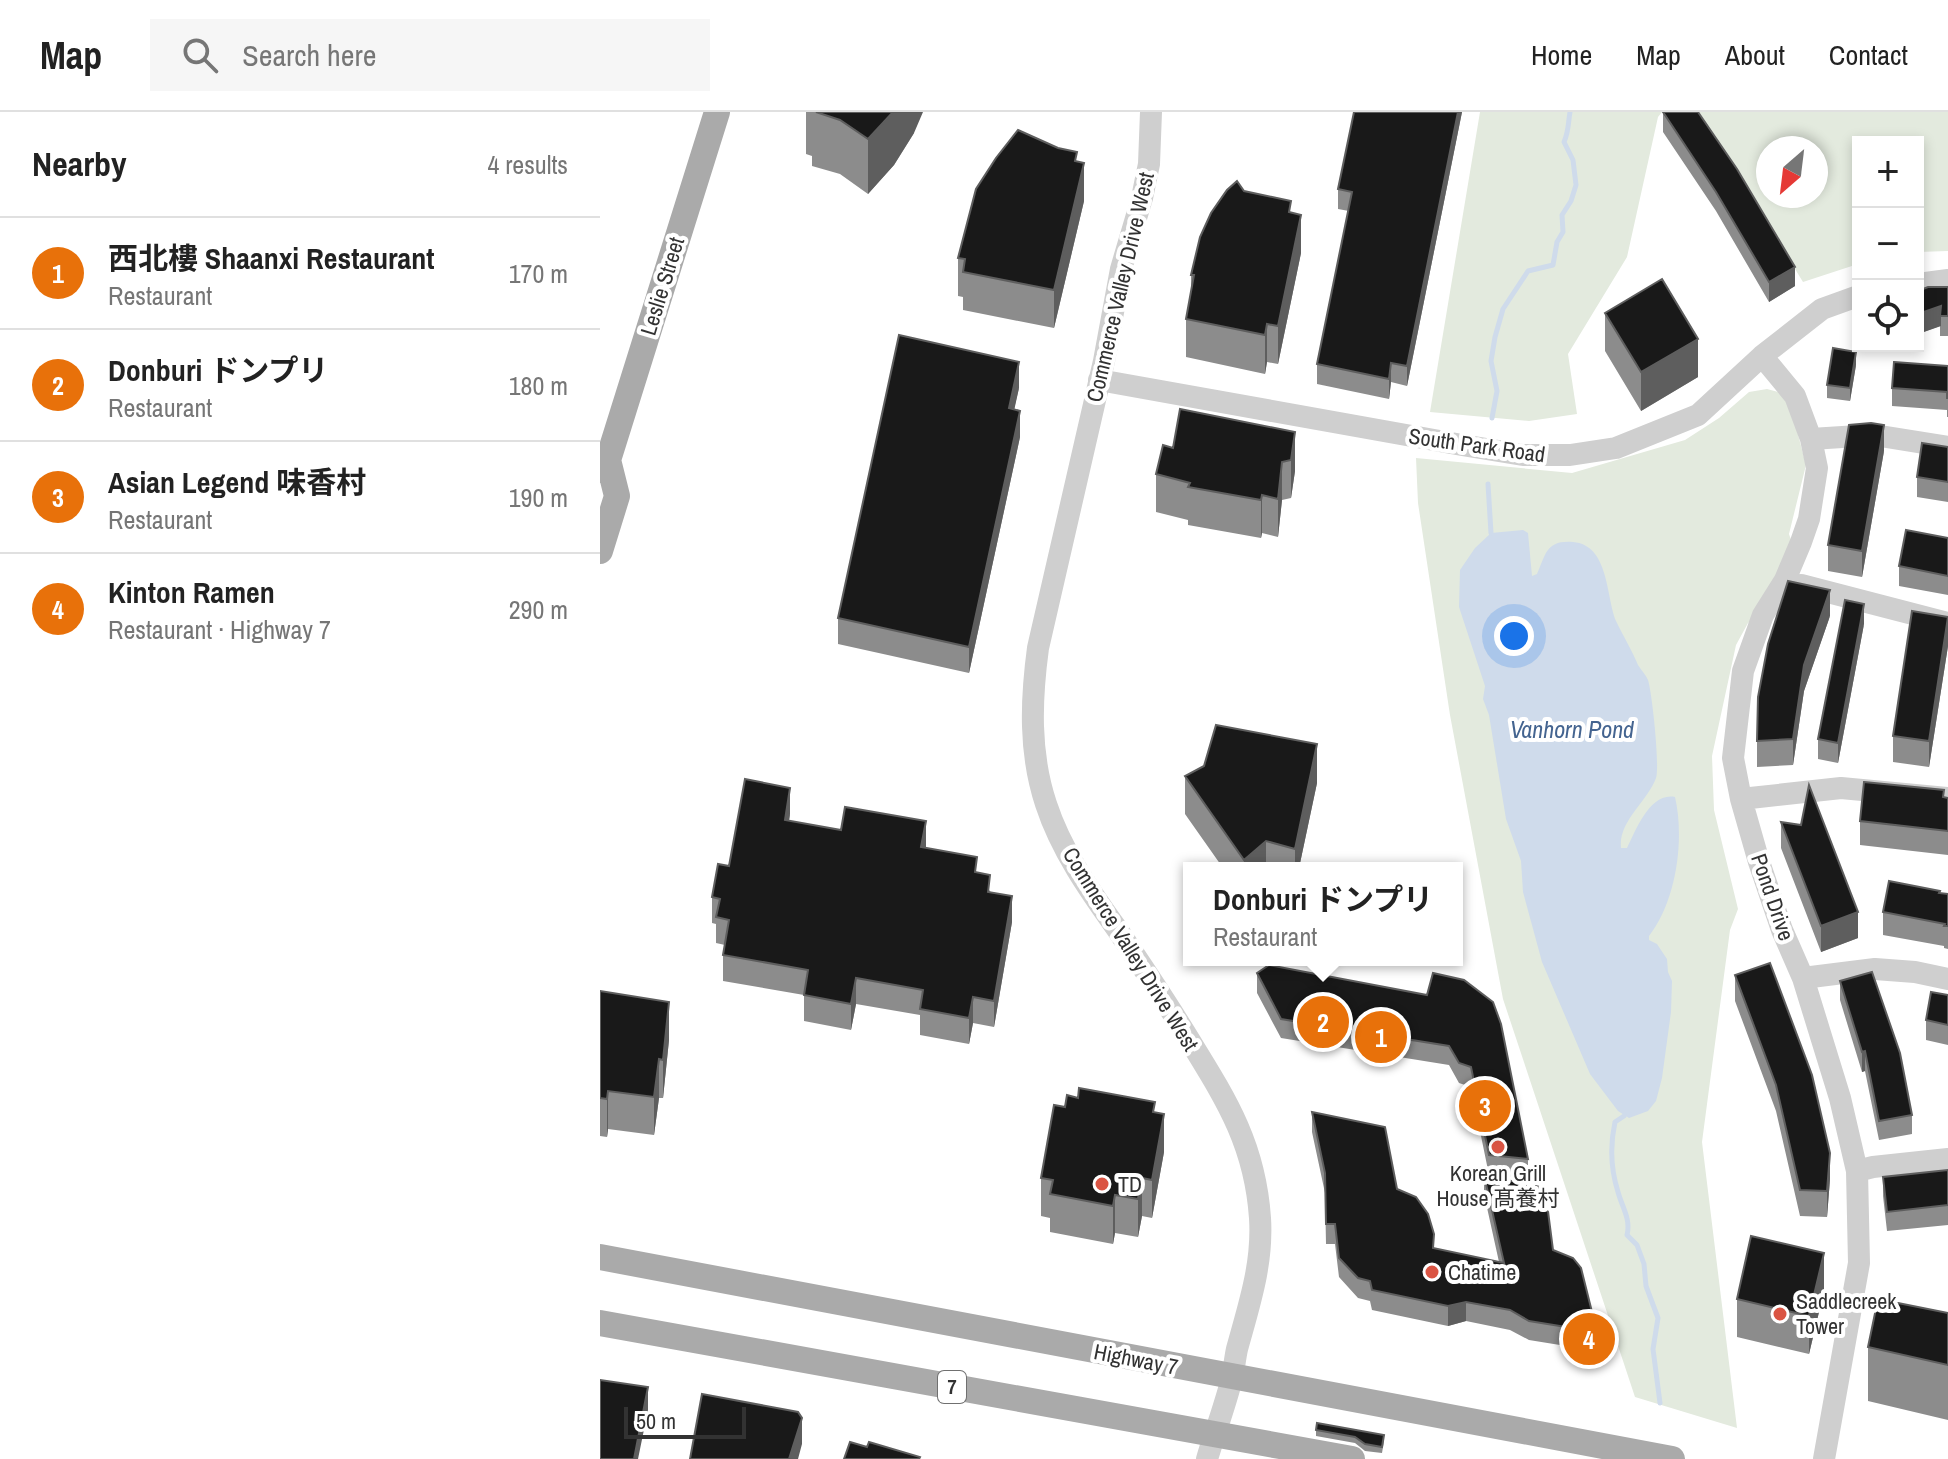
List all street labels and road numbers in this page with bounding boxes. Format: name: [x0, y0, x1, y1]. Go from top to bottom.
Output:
street label: Commerce Valley Drive West: [1079, 169, 1161, 405]
street label: Leslie Street: [633, 233, 691, 339]
street label: South Park Road: [1407, 421, 1547, 469]
street label: Commerce Valley Drive West: [1056, 841, 1206, 1057]
street label: Pond Drive: [1744, 849, 1802, 945]
street label: Highway 7: [1091, 1336, 1181, 1382]
road number: 7: [938, 1371, 966, 1403]

